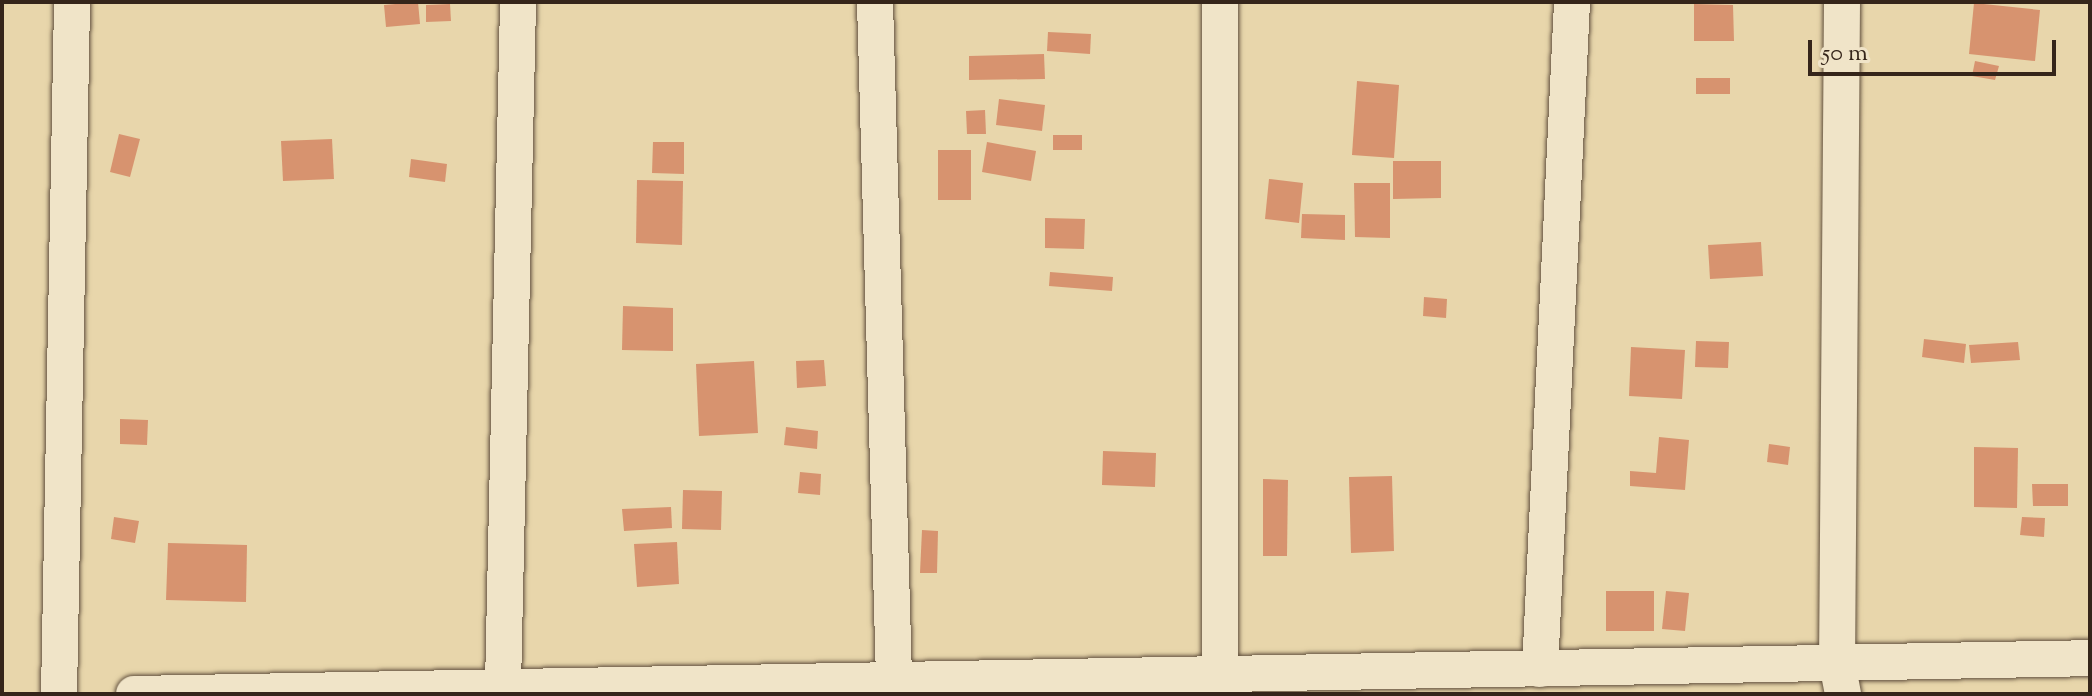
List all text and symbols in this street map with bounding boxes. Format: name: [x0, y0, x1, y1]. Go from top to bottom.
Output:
scale bar: [1812, 24, 2060, 74]
text: 50 m: [1822, 37, 1868, 71]

